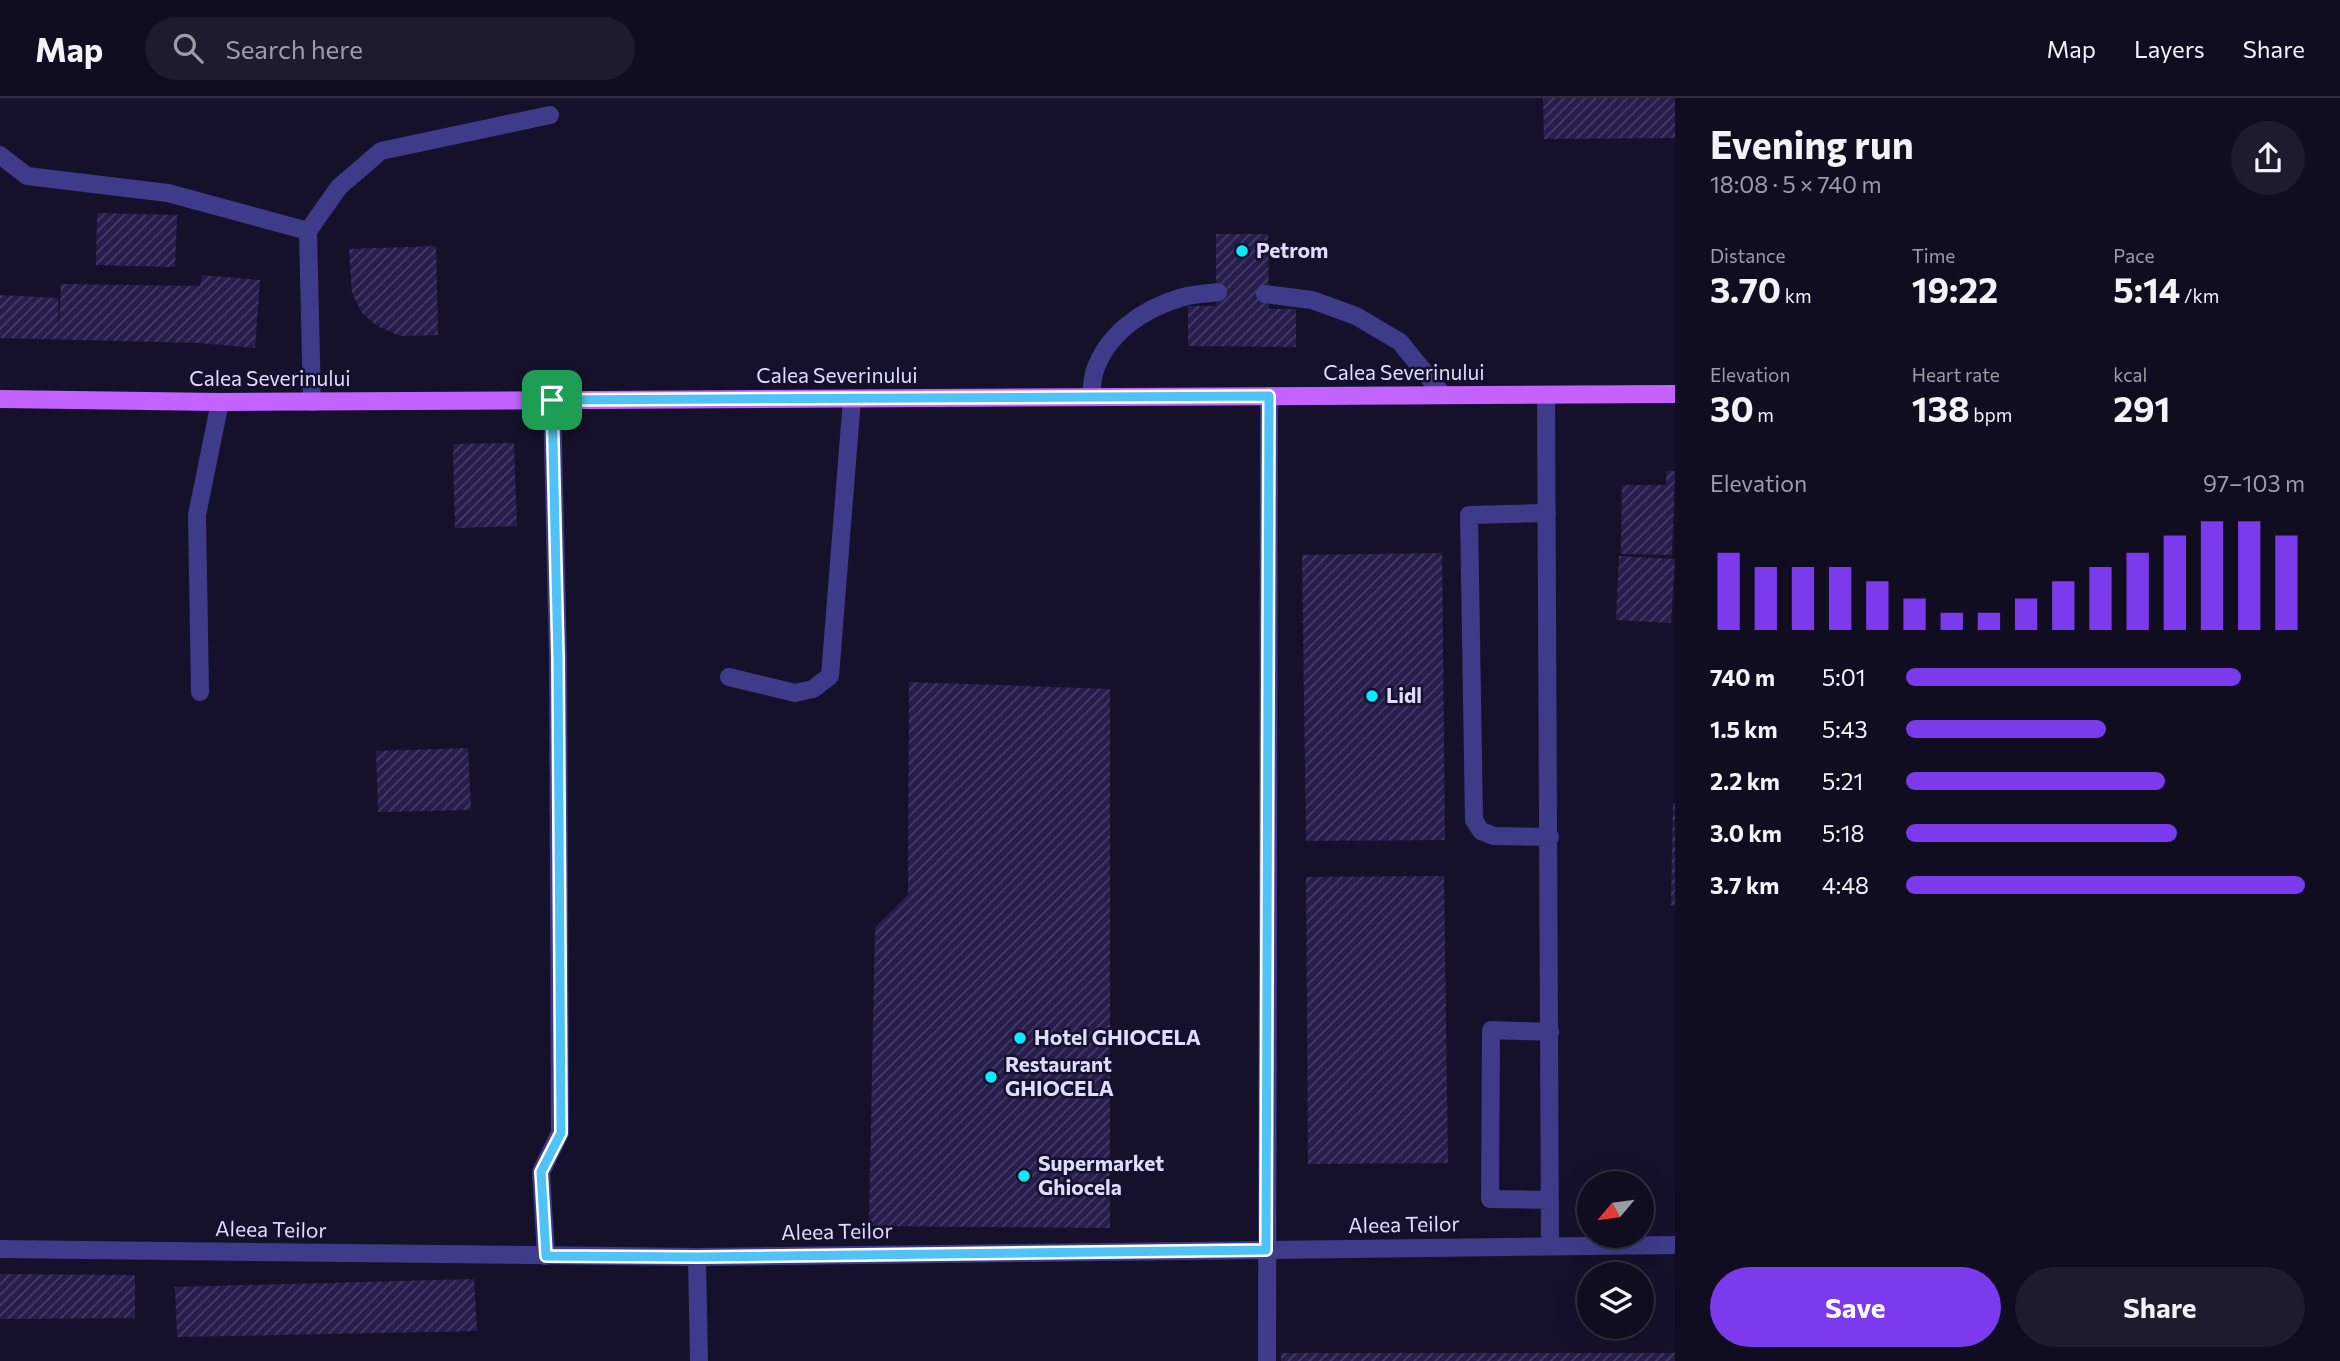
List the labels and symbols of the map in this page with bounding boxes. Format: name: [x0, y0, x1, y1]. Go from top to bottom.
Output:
place label: Petrom: [1256, 237, 1328, 262]
marker: Petrom: [1234, 243, 1250, 259]
street label: Calea Severinului: [1323, 359, 1485, 384]
street label: Calea Severinului: [756, 362, 918, 387]
street label: Calea Severinului: [189, 365, 351, 390]
pin: [522, 370, 582, 430]
place label: Lidl: [1386, 682, 1422, 707]
marker: Lidl: [1364, 688, 1380, 704]
place label: Hotel GHIOCELA: [1034, 1024, 1201, 1049]
marker: Hotel GHIOCELA: [1012, 1030, 1028, 1046]
place label: Restaurant GHIOCELA: [1005, 1051, 1114, 1100]
marker: Restaurant GHIOCELA: [983, 1069, 999, 1085]
place label: Supermarket Ghiocela: [1038, 1150, 1164, 1199]
marker: Supermarket Ghiocela: [1016, 1168, 1032, 1184]
north arrow: [1577, 1171, 1654, 1248]
street label: Aleea Teilor: [1348, 1210, 1460, 1237]
street label: Aleea Teilor: [215, 1215, 327, 1242]
street label: Aleea Teilor: [781, 1217, 893, 1244]

